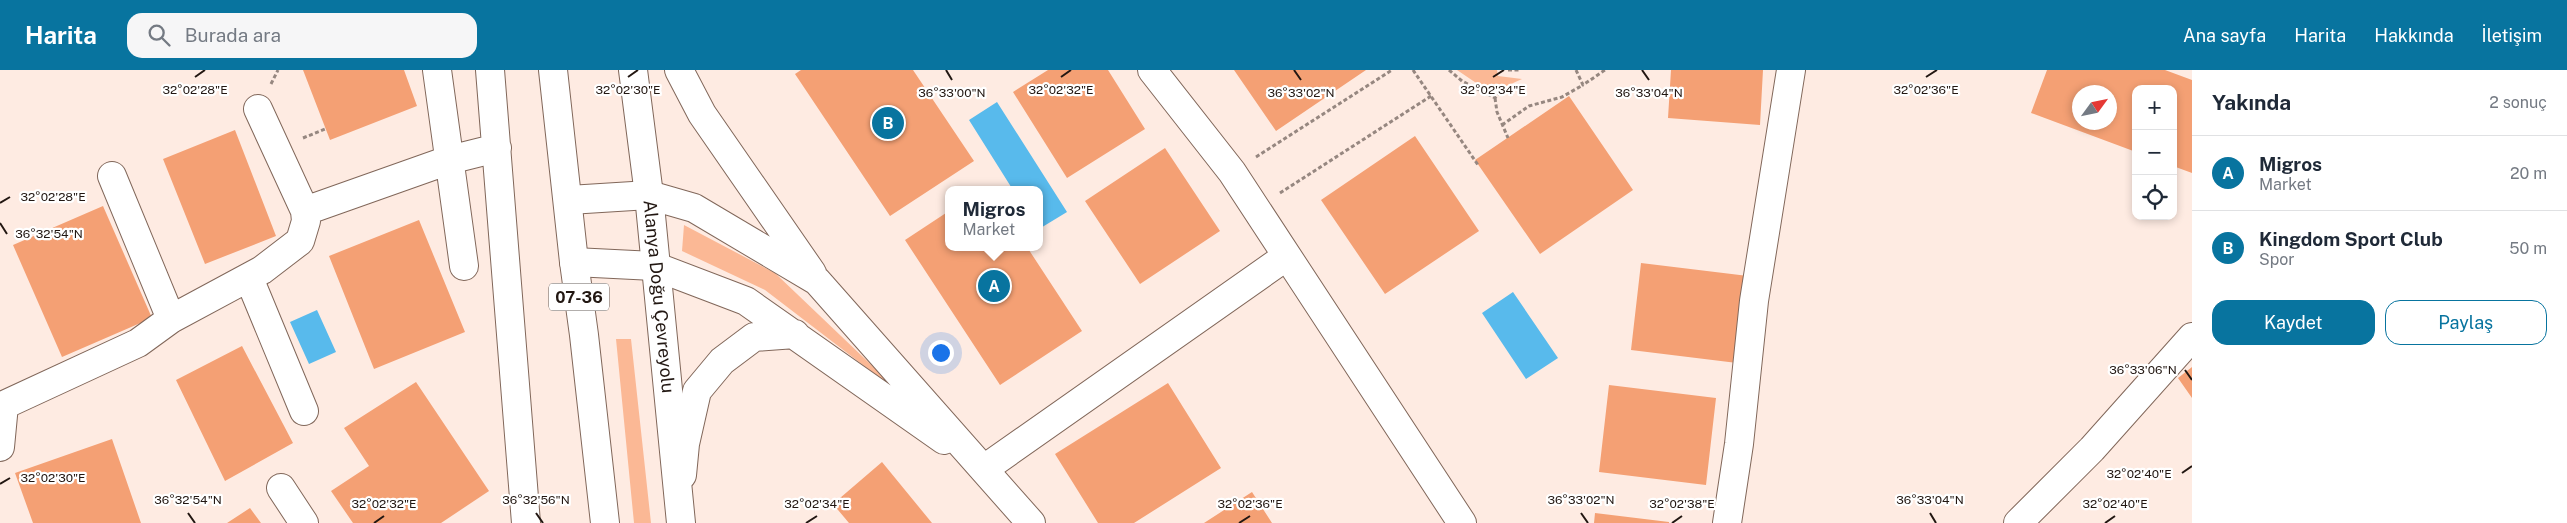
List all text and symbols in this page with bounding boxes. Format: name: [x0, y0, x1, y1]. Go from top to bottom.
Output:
search box: [127, 13, 477, 58]
text: Harita: [25, 21, 97, 49]
icon: search: [145, 21, 173, 49]
text: Burada ara: [185, 24, 281, 46]
text: Ana sayfa: [2183, 25, 2266, 46]
text: Harita: [2294, 25, 2346, 46]
text: Hakkında: [2374, 25, 2454, 46]
text: İletişim: [2482, 25, 2542, 46]
text: 32°02'28"E: [162, 83, 228, 97]
text: 32°02'30"E: [595, 83, 661, 97]
text: 32°02'32"E: [1028, 83, 1094, 97]
text: 32°02'34"E: [1460, 83, 1526, 97]
text: 32°02'36"E: [1893, 83, 1959, 97]
north arrow: [2072, 85, 2117, 130]
map controls: [2132, 85, 2177, 220]
button: +: [2132, 85, 2177, 130]
text: 36°33'00"N: [918, 86, 986, 100]
text: 36°33'02"N: [1267, 86, 1335, 100]
text: 36°33'04"N: [1615, 86, 1683, 100]
text: Yakında: [2212, 90, 2291, 115]
text: 2 sonuç: [2489, 93, 2547, 112]
pin: B: [872, 104, 904, 142]
button: −: [2132, 130, 2177, 175]
text: Migros: [2259, 153, 2322, 175]
text: A: [2222, 164, 2234, 183]
text: 20 m: [2510, 164, 2547, 183]
button: locate: [2132, 175, 2177, 220]
text: Market: [2259, 175, 2312, 194]
popup: [945, 186, 1043, 251]
text: 32°02'28"E: [20, 190, 86, 204]
text: Migros: [962, 198, 1026, 220]
street label: Alanya Doğu Çevreyolu: [640, 199, 679, 394]
text: Market: [962, 220, 1015, 239]
text: 36°32'54"N: [15, 227, 83, 241]
text: Kingdom Sport Club: [2259, 228, 2443, 250]
text: B: [2223, 239, 2233, 258]
text: 50 m: [2509, 239, 2547, 258]
text: Spor: [2259, 250, 2295, 269]
pin: A: [978, 267, 1010, 305]
road number: 07-36: [549, 283, 609, 310]
button: Kaydet: [2212, 300, 2375, 345]
button: Paylaş: [2385, 300, 2547, 345]
your location: [928, 340, 954, 366]
text: 36°33'06"N: [2109, 363, 2177, 377]
text: 32°02'40"E: [2106, 467, 2172, 481]
text: 32°02'30"E: [20, 471, 86, 485]
text: 36°32'54"N: [154, 493, 222, 507]
text: 36°32'56"N: [502, 493, 570, 507]
text: 36°33'02"N: [1547, 493, 1615, 507]
text: 36°33'04"N: [1896, 493, 1964, 507]
text: 32°02'32"E: [351, 497, 417, 511]
text: 32°02'34"E: [784, 497, 850, 511]
text: 32°02'36"E: [1217, 497, 1283, 511]
text: 32°02'38"E: [1649, 497, 1715, 511]
text: 32°02'40"E: [2082, 497, 2148, 511]

